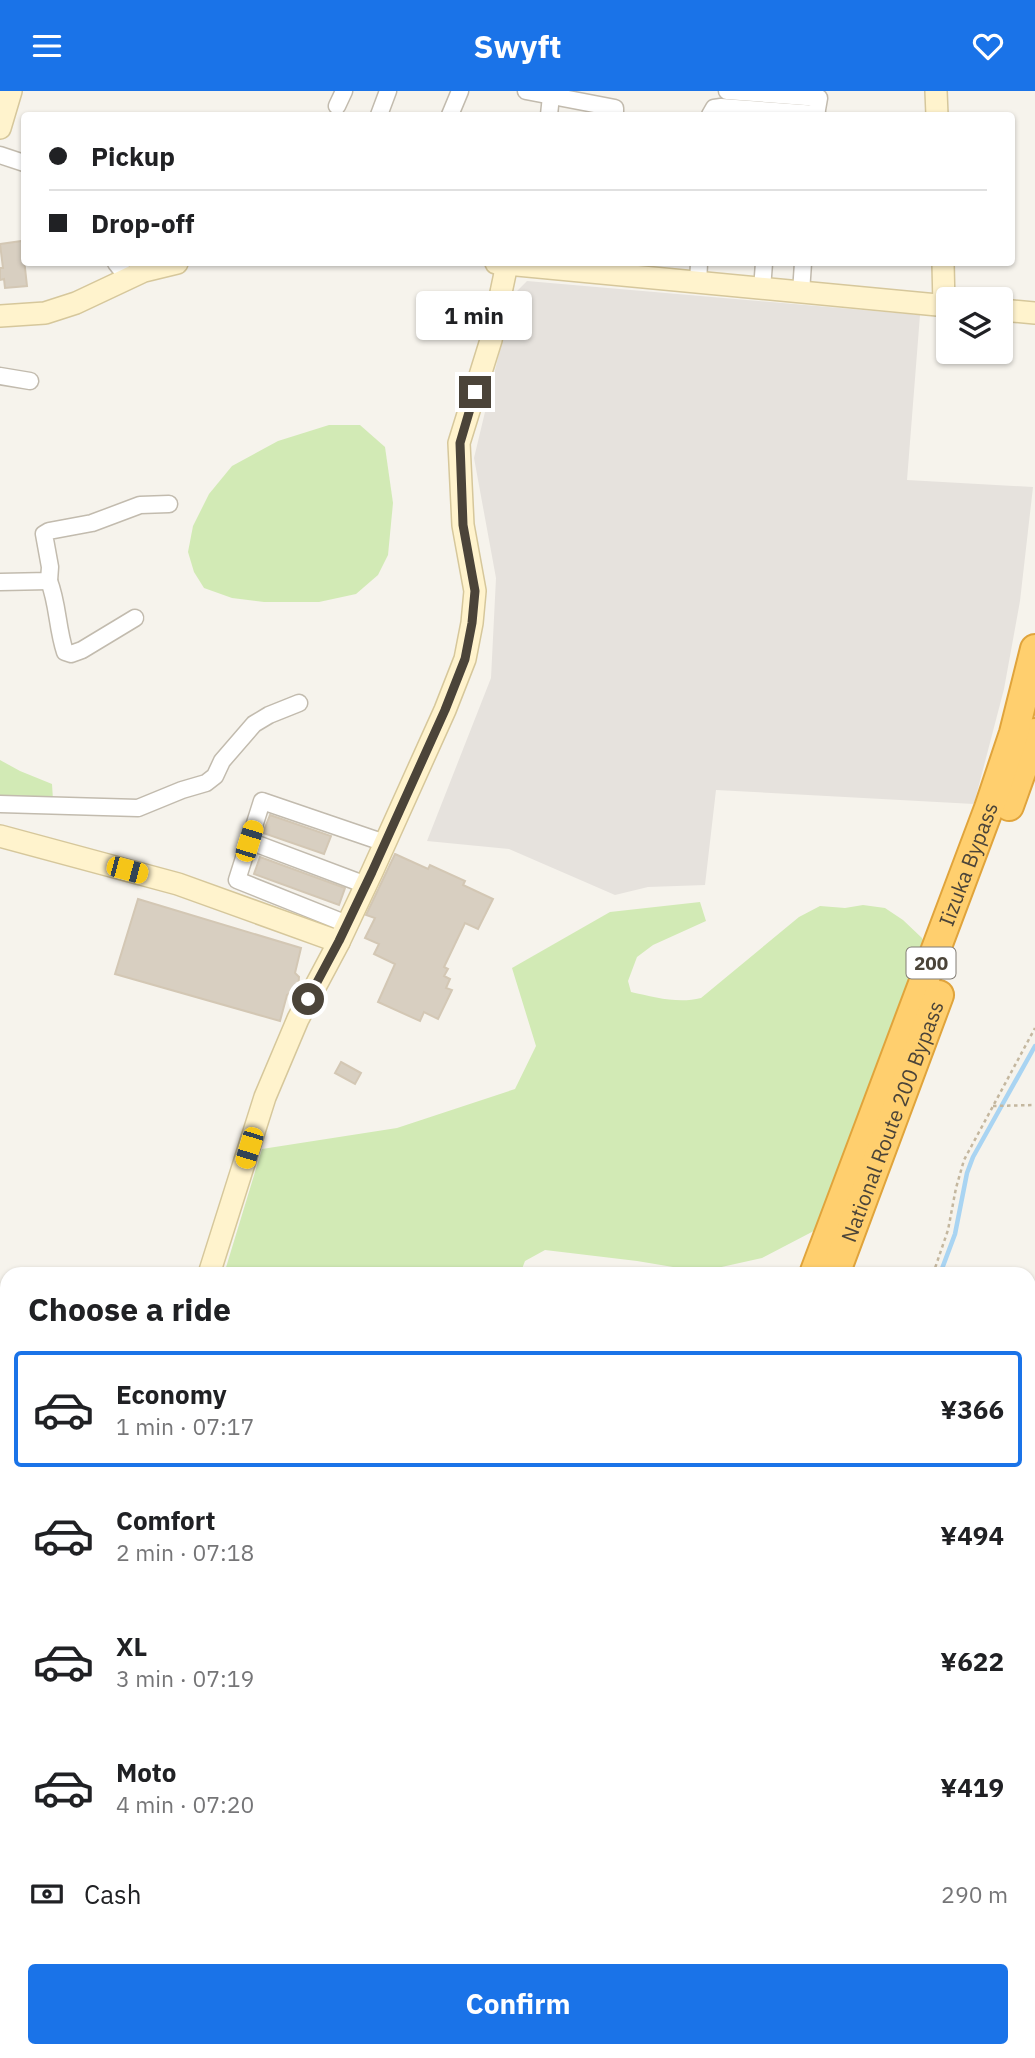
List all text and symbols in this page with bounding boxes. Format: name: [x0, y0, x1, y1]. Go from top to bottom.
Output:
text: Swyft: [473, 25, 562, 67]
icon: menu: [28, 27, 66, 65]
icon: heart: [969, 27, 1007, 65]
text: Pickup: [91, 139, 175, 173]
text: Drop-off: [91, 206, 194, 240]
map controls: [936, 287, 1013, 364]
button: layers: [936, 287, 1013, 364]
callout: 1 min: [417, 291, 533, 339]
text: 1 min: [444, 300, 504, 330]
route end: [459, 376, 491, 408]
street label: Iizuka Bypass: [932, 798, 1004, 930]
car: [233, 818, 266, 864]
car: [104, 854, 151, 886]
road number: 200: [906, 947, 956, 979]
route start: [292, 983, 324, 1015]
street label: National Route 200 Bypass: [834, 997, 950, 1246]
car: [233, 1125, 266, 1171]
text: Choose a ride: [28, 1288, 231, 1330]
text: Economy: [116, 1377, 227, 1411]
icon: car: [32, 1378, 95, 1441]
text: ¥366: [940, 1392, 1004, 1426]
text: 1 min · 07:17: [116, 1411, 254, 1441]
text: Comfort: [116, 1503, 215, 1537]
icon: car: [32, 1504, 95, 1567]
text: ¥494: [940, 1518, 1004, 1552]
text: 2 min · 07:18: [116, 1537, 254, 1567]
text: XL: [116, 1629, 147, 1663]
icon: car: [32, 1630, 95, 1693]
text: ¥622: [940, 1644, 1004, 1678]
text: 3 min · 07:19: [116, 1663, 254, 1693]
text: Moto: [116, 1755, 176, 1789]
icon: car: [32, 1756, 95, 1819]
text: ¥419: [940, 1770, 1004, 1804]
text: 4 min · 07:20: [116, 1789, 254, 1819]
icon: cash: [28, 1875, 66, 1913]
text: Cash: [84, 1877, 141, 1911]
text: 290 m: [941, 1879, 1008, 1909]
button: Confirm: [28, 1964, 1008, 2044]

